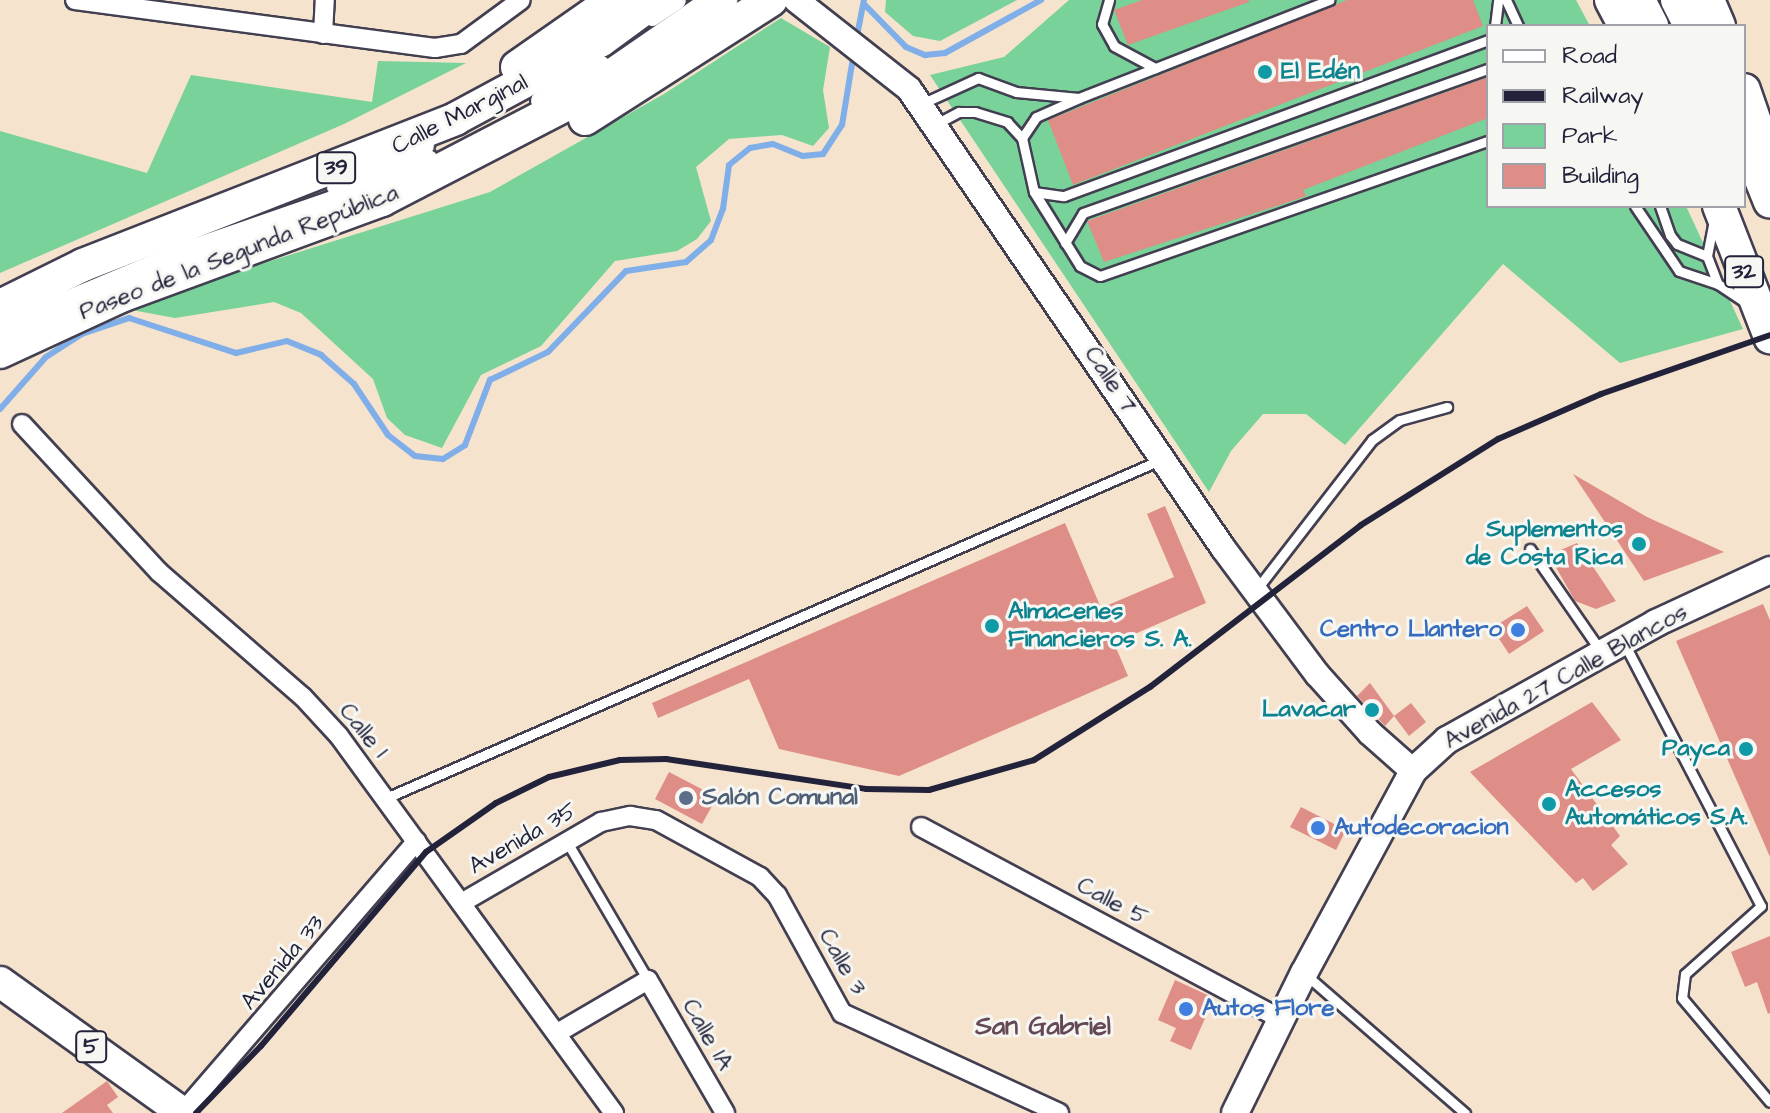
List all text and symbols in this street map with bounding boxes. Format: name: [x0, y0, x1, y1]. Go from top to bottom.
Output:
legend: [1486, 24, 1746, 208]
text: Road: [1562, 39, 1617, 73]
place label: El Edén: [1281, 58, 1360, 86]
marker: El Edén: [1256, 63, 1274, 81]
street label: Calle Marginal: [387, 68, 533, 162]
text: Railway: [1562, 79, 1644, 113]
text: Park: [1562, 119, 1618, 153]
road number: 39: [316, 150, 356, 186]
text: Building: [1562, 159, 1639, 193]
street label: Paseo de la Segunda República: [76, 179, 402, 327]
road number: 32: [1724, 254, 1764, 290]
street label: Calle 7: [1077, 341, 1143, 419]
place label: Suplementos de Costa Rica: [1466, 516, 1623, 572]
marker: Suplementos de Costa Rica: [1630, 535, 1648, 553]
place label: Almacenes Financieros S. A.: [1008, 598, 1192, 654]
street label: Avenida 27 Calle Blancos: [1439, 598, 1693, 756]
place label: Centro Llantero: [1320, 616, 1502, 644]
marker: Almacenes Financieros S. A.: [983, 617, 1001, 635]
marker: Centro Llantero: [1509, 621, 1527, 639]
place label: Lavacar: [1262, 696, 1356, 724]
street label: Calle 1: [332, 698, 394, 764]
marker: Lavacar: [1363, 701, 1381, 719]
place label: Payca: [1662, 735, 1730, 763]
marker: Payca: [1737, 740, 1755, 758]
place label: Accesos Automáticos S.A.: [1565, 776, 1748, 832]
place label: Salón Comunal: [702, 784, 858, 812]
marker: Salón Comunal: [677, 789, 695, 807]
marker: Accesos Automáticos S.A.: [1540, 795, 1558, 813]
street label: Avenida 35: [464, 797, 582, 881]
place label: Autodecoracion: [1334, 814, 1509, 842]
marker: Autodecoracion: [1309, 819, 1327, 837]
street label: Calle 5: [1072, 871, 1152, 933]
street label: Avenida 33: [235, 910, 331, 1016]
street label: Calle 3: [812, 924, 872, 1000]
street label: Calle 1A: [675, 994, 739, 1076]
place label: Autos Flore: [1202, 995, 1335, 1023]
marker: Autos Flore: [1177, 1000, 1195, 1018]
district label: San Gabriel: [975, 1011, 1111, 1043]
road number: 5: [75, 1029, 107, 1065]

